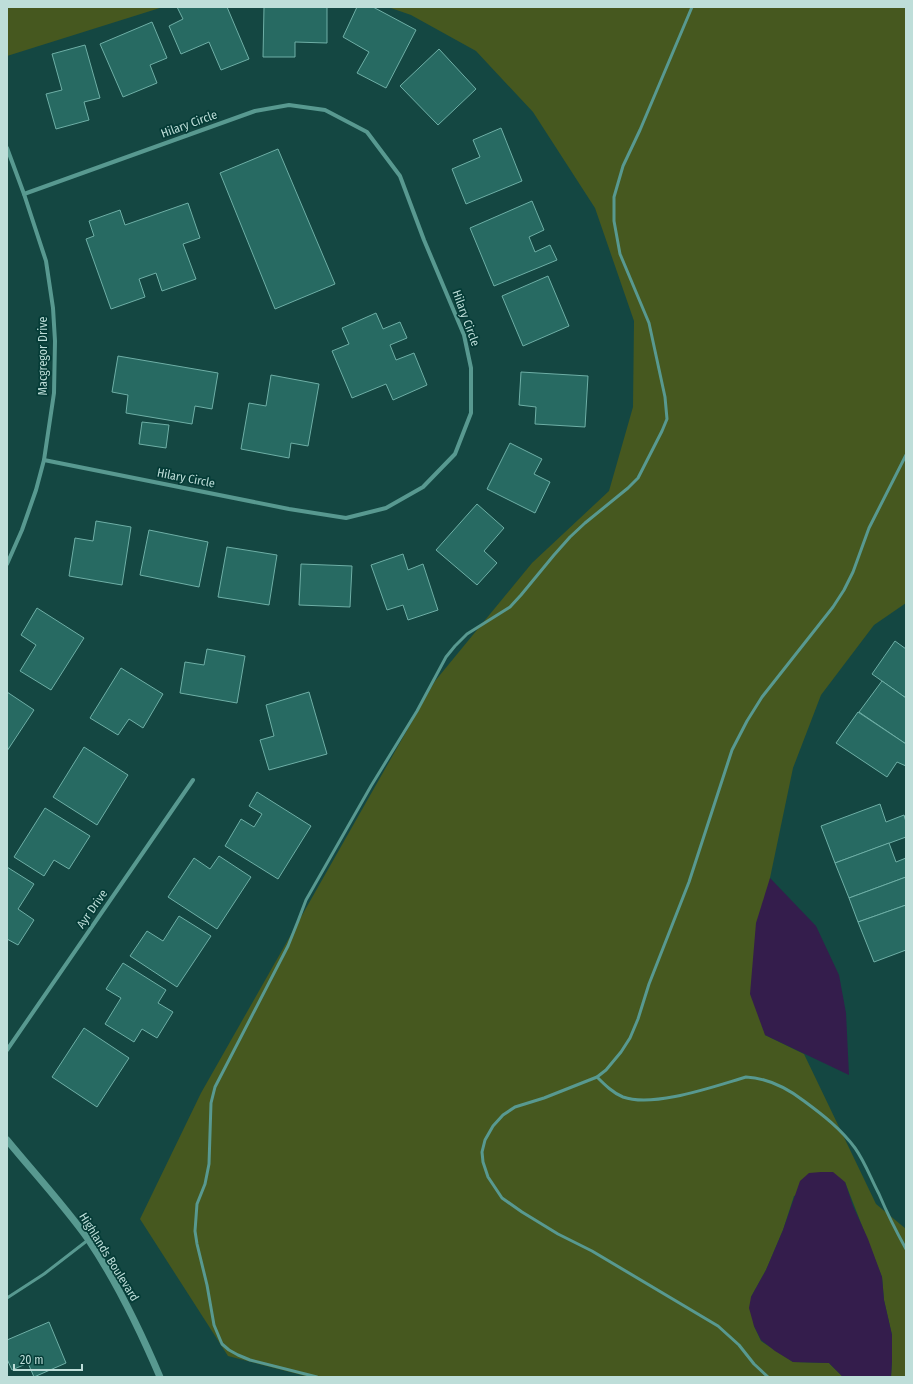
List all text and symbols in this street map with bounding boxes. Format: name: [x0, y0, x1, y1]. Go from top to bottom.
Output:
street label: Hilary Circle: [159, 107, 219, 141]
street label: Hilary Circle: [449, 288, 483, 348]
street label: Macgregor Drive: [36, 316, 50, 396]
street label: Hilary Circle: [156, 466, 216, 490]
street label: Ayr Drive: [74, 887, 110, 931]
street label: Highlands Boulevard: [76, 1210, 142, 1304]
scale bar: [14, 1346, 82, 1372]
text: 20 m: [20, 1353, 44, 1367]

